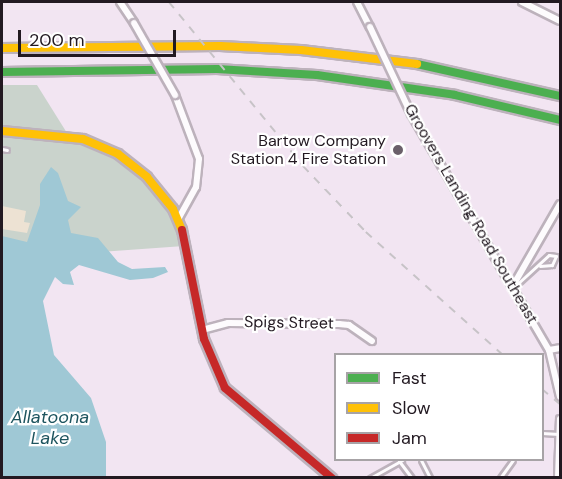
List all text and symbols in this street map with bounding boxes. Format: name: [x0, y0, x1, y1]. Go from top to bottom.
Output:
scale bar: [21, 18, 178, 56]
text: 200 m: [29, 28, 85, 52]
street label: Groovers Landing Road Southeast: [400, 101, 542, 327]
place label: Bartow Company Station 4 Fire Station: [231, 131, 386, 169]
marker: Bartow Company Station 4 Fire Station: [391, 143, 405, 157]
street label: Spigs Street: [244, 313, 334, 333]
legend: [334, 353, 544, 461]
text: Fast: [392, 366, 427, 390]
text: Slow: [392, 396, 431, 420]
water label: Allatoona Lake: [11, 407, 89, 450]
text: Jam: [392, 426, 427, 450]

